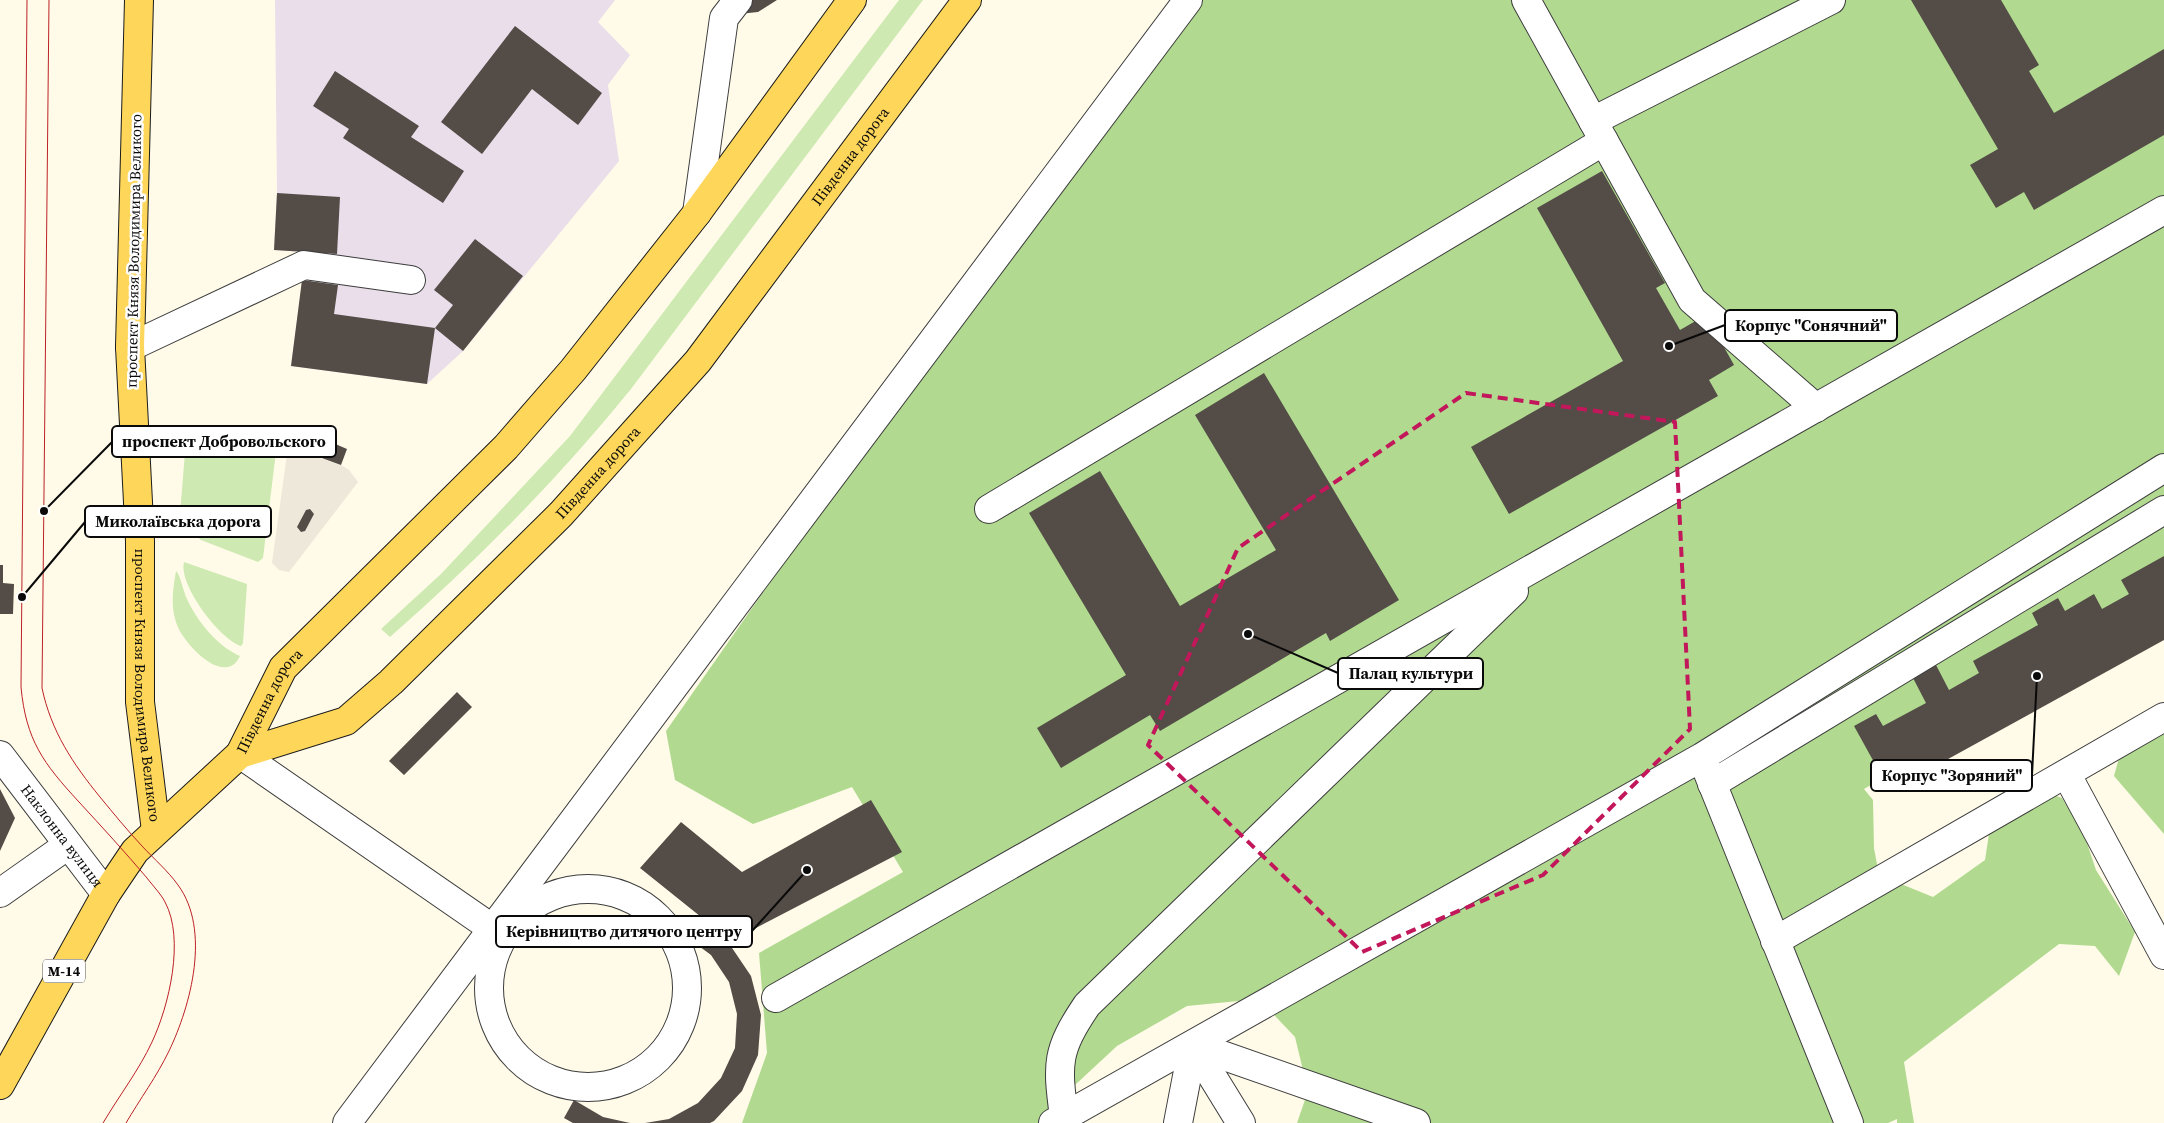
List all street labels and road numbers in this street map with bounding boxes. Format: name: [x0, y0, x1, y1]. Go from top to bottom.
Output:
street label: Південна дорога: [806, 102, 894, 210]
street label: проспект Князя Володимира Великого: [121, 114, 146, 388]
street label: Південна дорога: [550, 421, 645, 523]
street label: проспект Князя Володимира Великого: [130, 549, 166, 823]
street label: Південна дорога: [231, 643, 307, 757]
street label: Наклонна вулиця: [16, 780, 108, 892]
road number: М-14: [43, 959, 85, 982]

